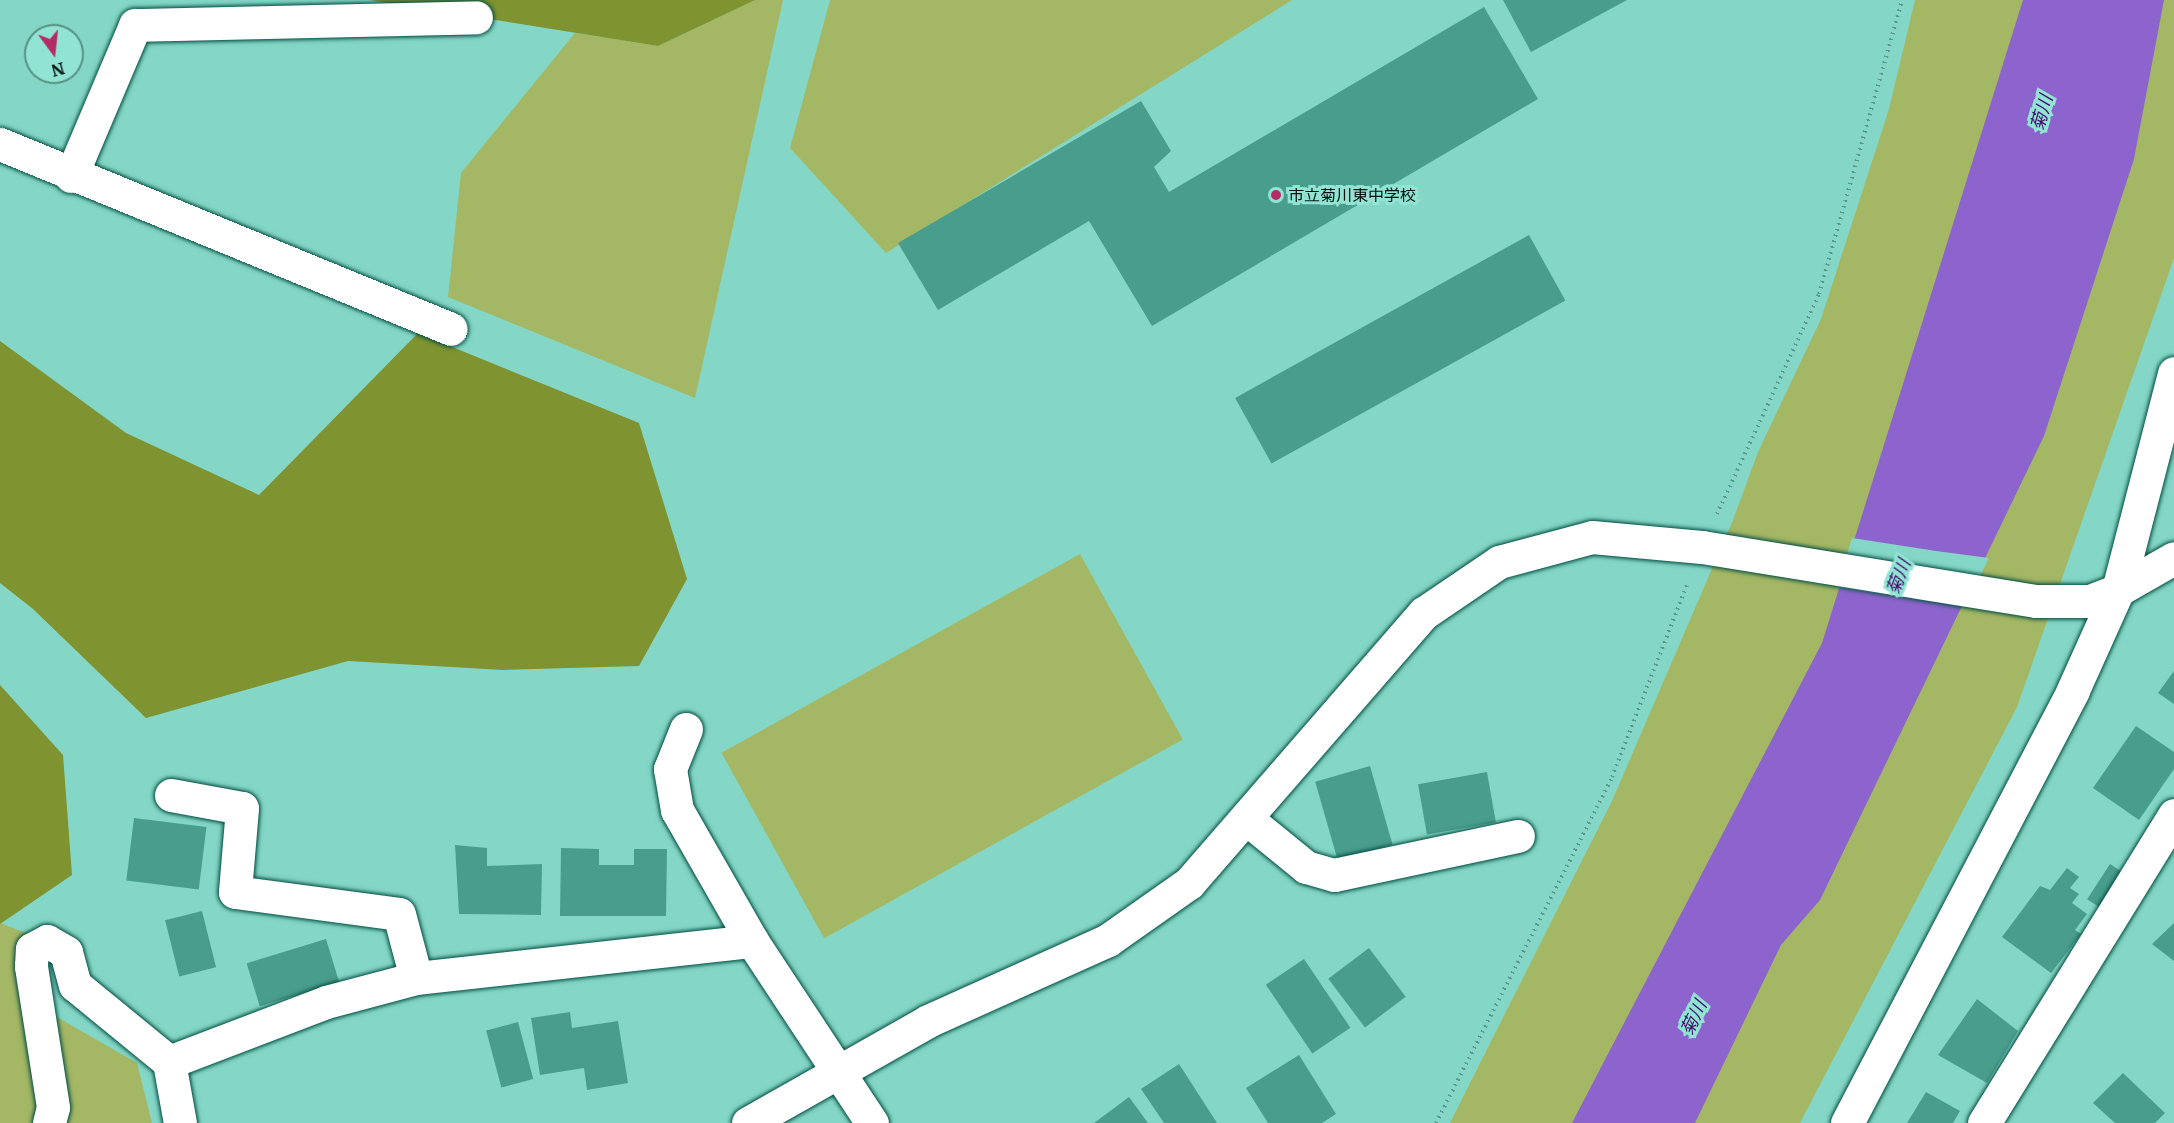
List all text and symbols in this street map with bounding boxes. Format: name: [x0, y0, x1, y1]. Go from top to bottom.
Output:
north arrow: [24, 24, 84, 84]
text: N: [49, 58, 67, 81]
water label: 菊川: [2027, 93, 2057, 133]
place label: 市立菊川東中学校: [1288, 185, 1416, 205]
marker: 市立菊川東中学校: [1269, 188, 1283, 202]
water label: 菊川: [1882, 556, 1916, 598]
water label: 菊川: [1676, 997, 1712, 1039]

